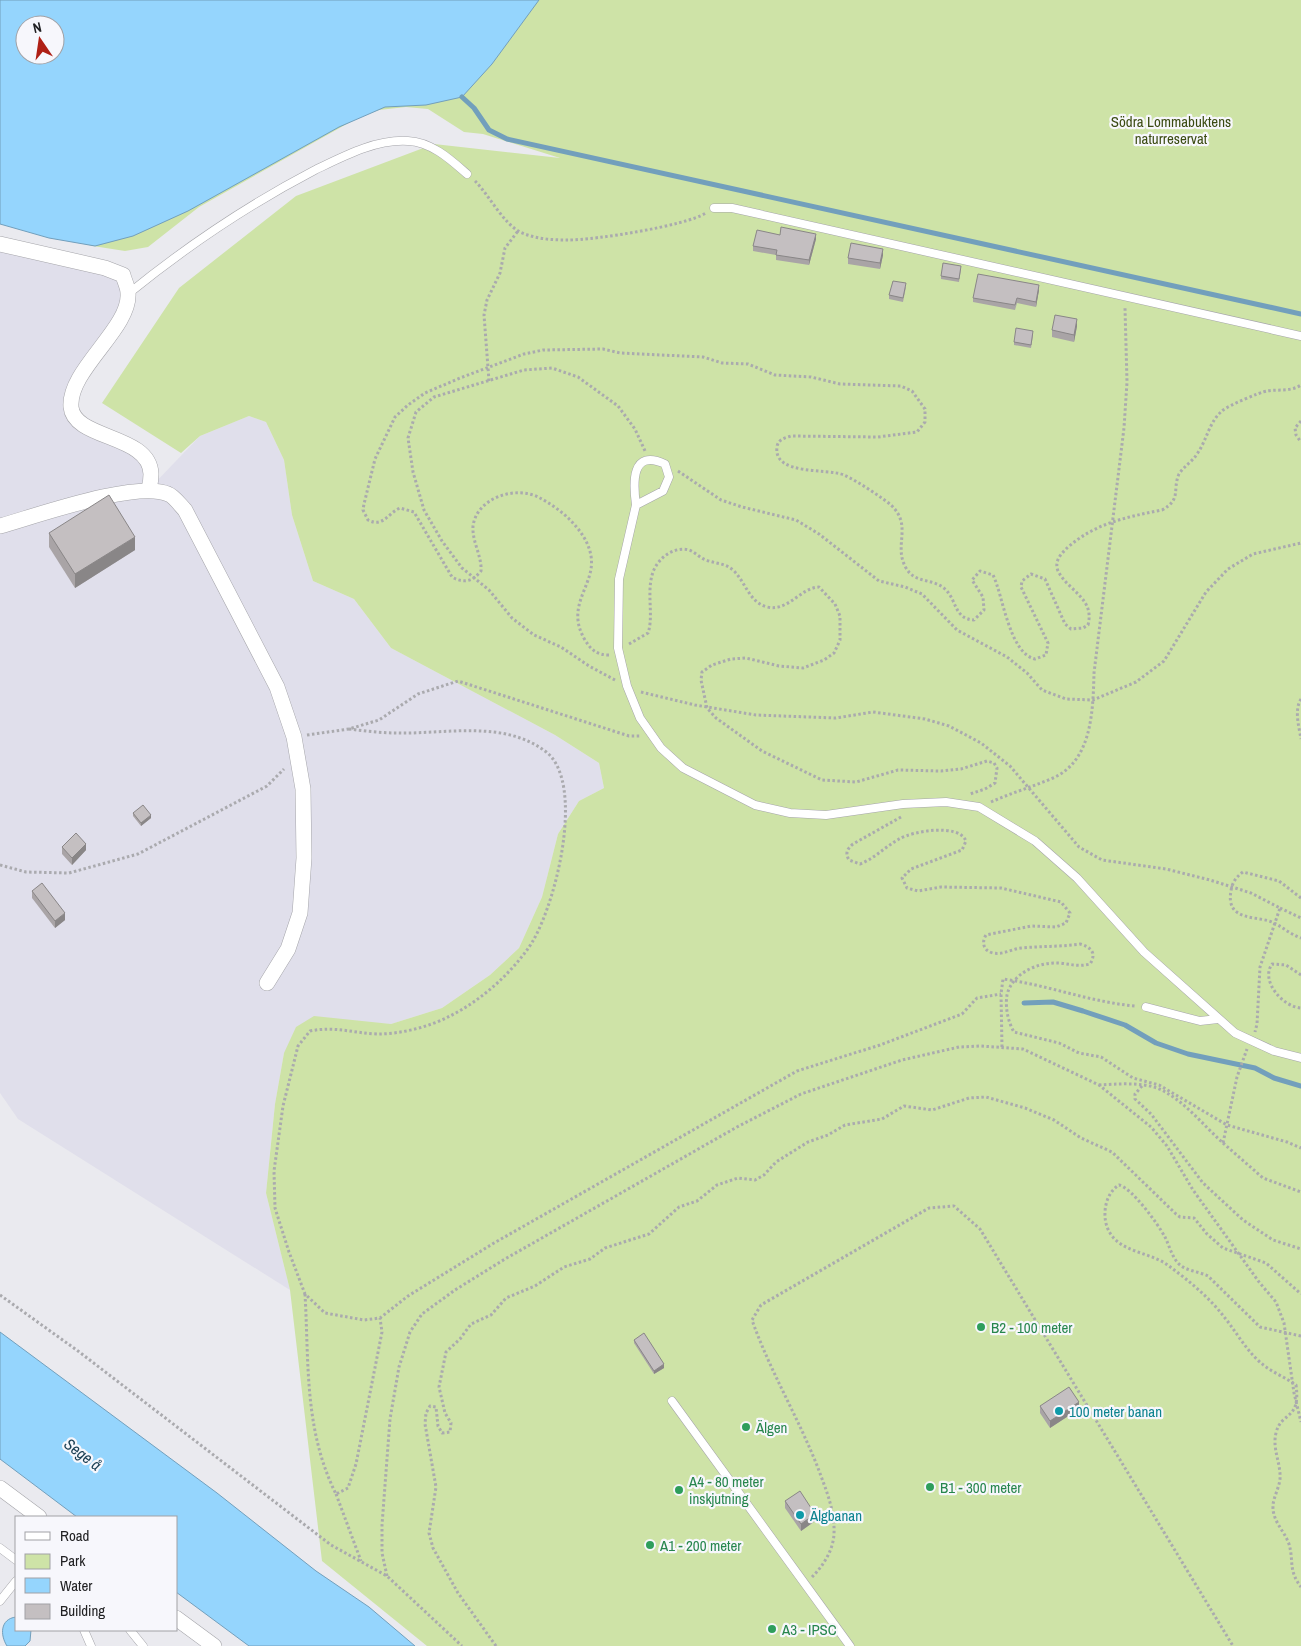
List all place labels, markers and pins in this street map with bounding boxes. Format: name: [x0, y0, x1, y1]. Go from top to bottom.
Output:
place label: B2 - 100 meter: [991, 1317, 1072, 1338]
marker: B2 - 100 meter: [975, 1321, 987, 1333]
place label: 100 meter banan: [1069, 1401, 1162, 1422]
marker: 100 meter banan: [1053, 1405, 1065, 1417]
place label: Älgen: [755, 1417, 787, 1438]
marker: Älgen: [740, 1421, 752, 1433]
place label: A4 - 80 meter inskjutning: [688, 1471, 764, 1509]
place label: B1 - 300 meter: [940, 1477, 1021, 1498]
marker: B1 - 300 meter: [924, 1481, 936, 1493]
marker: A4 - 80 meter inskjutning: [673, 1484, 685, 1496]
place label: Älgbanan: [809, 1505, 862, 1526]
marker: Älgbanan: [794, 1509, 806, 1521]
place label: A1 - 200 meter: [659, 1535, 741, 1556]
marker: A1 - 200 meter: [644, 1539, 656, 1551]
place label: A3 - IPSC: [781, 1619, 837, 1640]
marker: A3 - IPSC: [766, 1623, 778, 1635]

